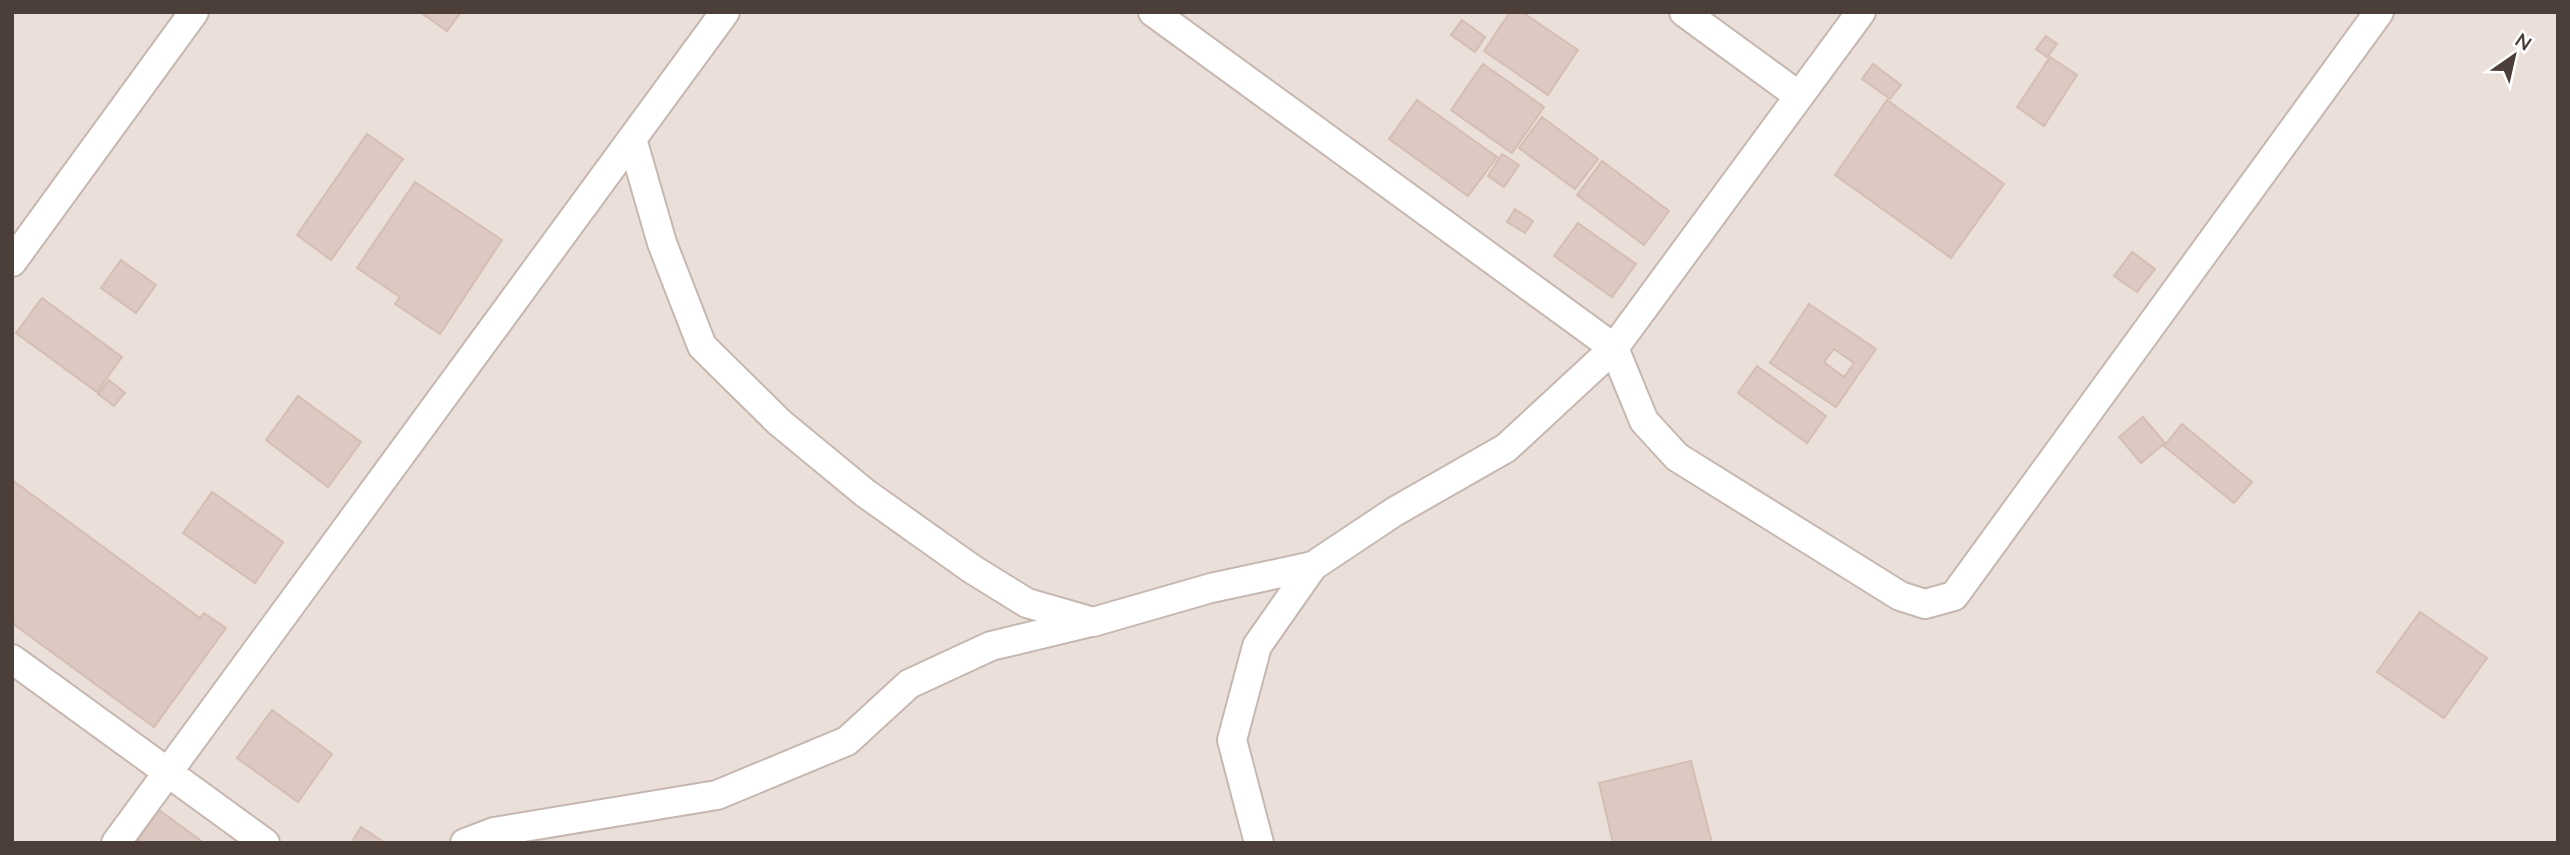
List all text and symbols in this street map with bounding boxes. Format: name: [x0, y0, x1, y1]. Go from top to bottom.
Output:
north arrow: [2479, 21, 2549, 91]
text: N: [2511, 28, 2536, 55]

